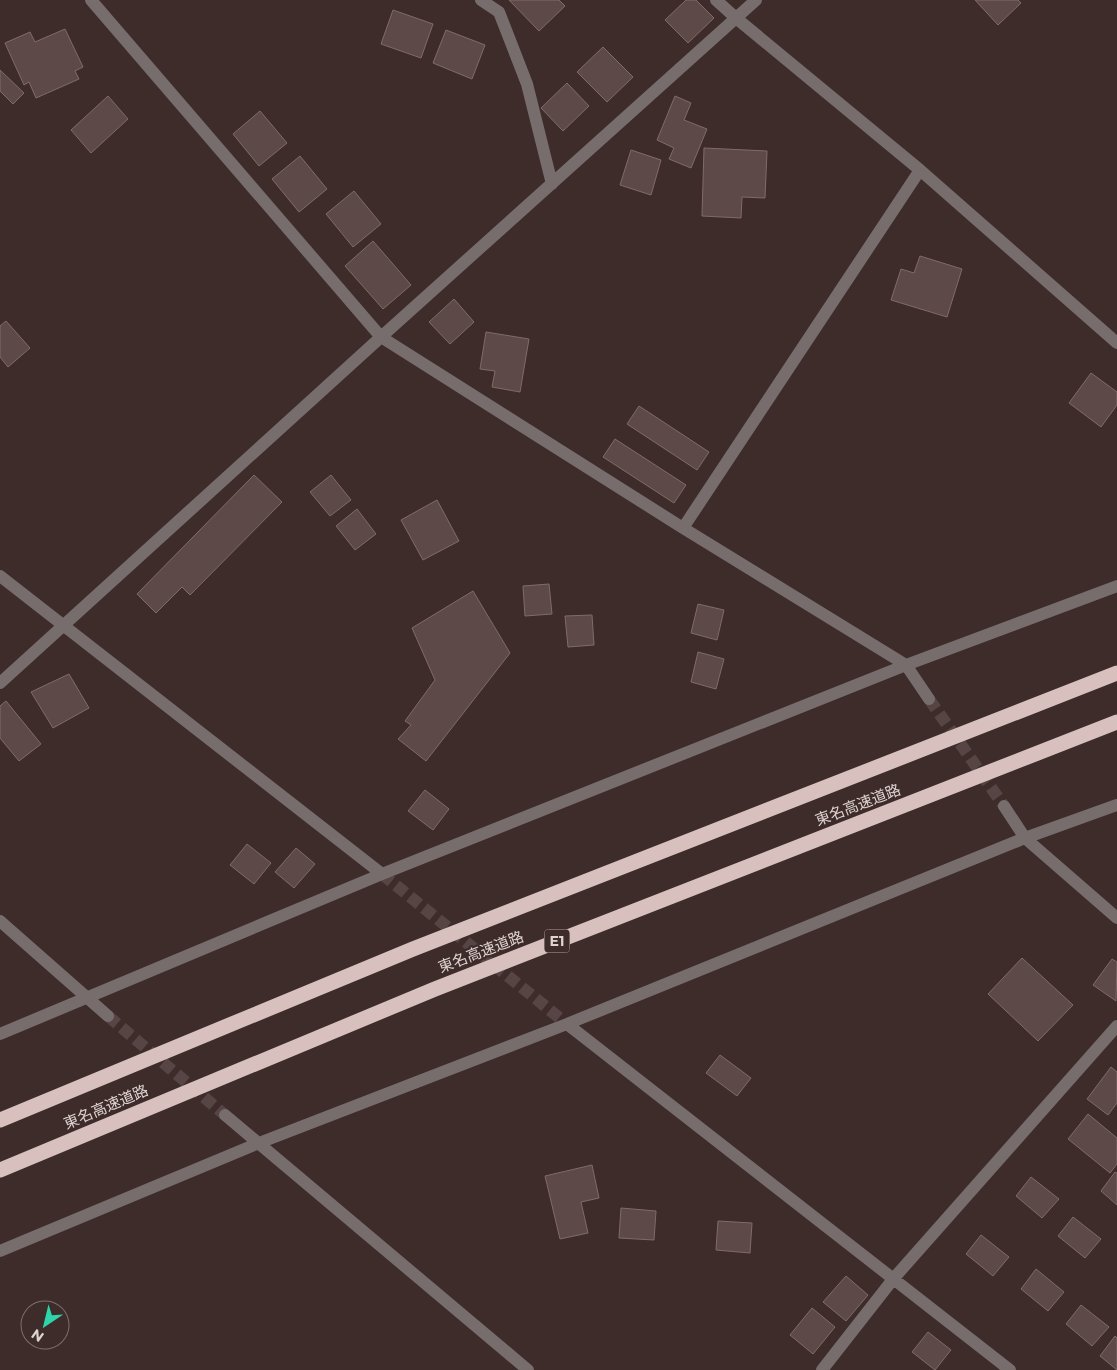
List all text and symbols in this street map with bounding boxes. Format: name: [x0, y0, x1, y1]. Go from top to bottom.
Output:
street label: 東名高速道路: [812, 780, 903, 830]
street label: 東名高速道路: [435, 927, 526, 977]
road number: E1: [544, 929, 570, 952]
street label: 東名高速道路: [61, 1080, 151, 1133]
north arrow: [20, 1300, 70, 1350]
text: N: [28, 1325, 47, 1346]

